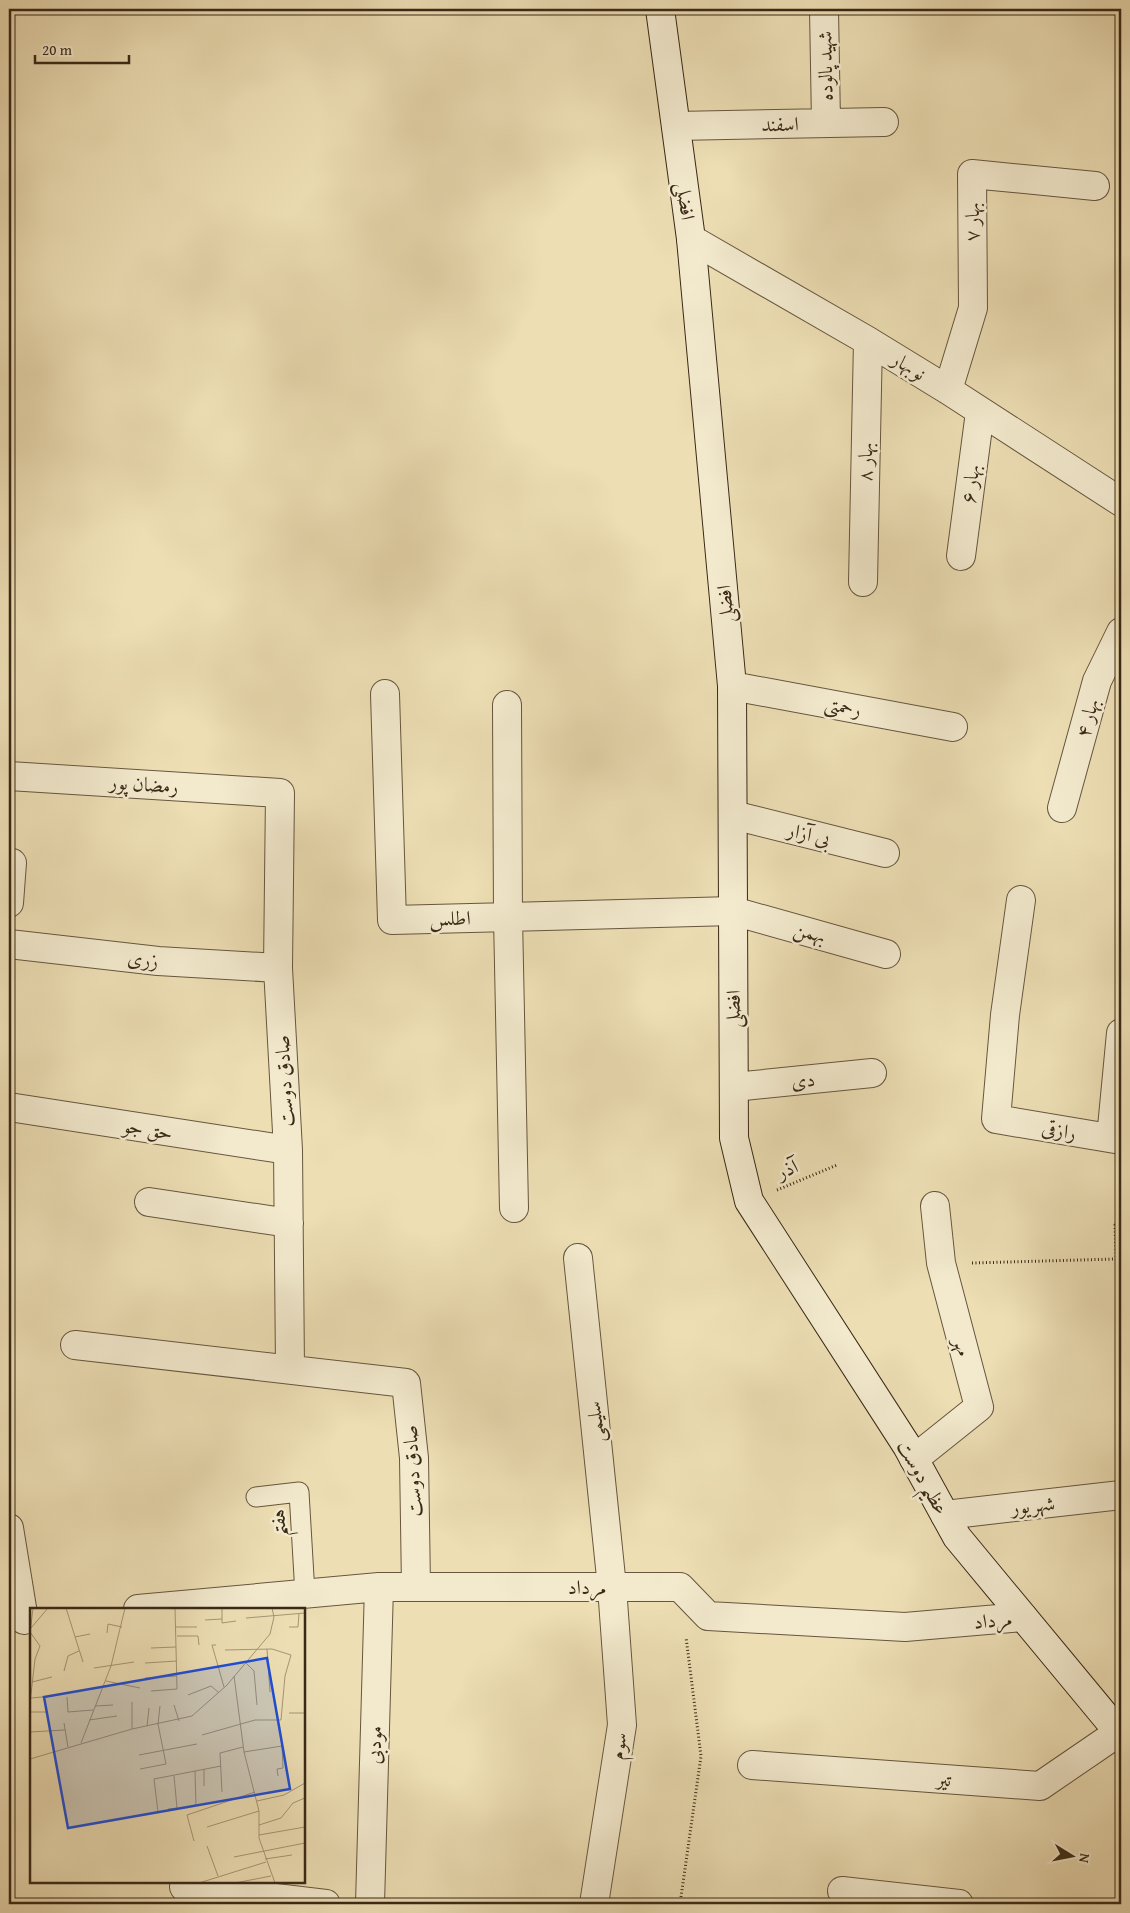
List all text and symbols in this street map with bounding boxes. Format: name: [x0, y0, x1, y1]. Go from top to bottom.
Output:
street label: شهید پالوده: [809, 31, 841, 101]
scale bar: [35, 32, 129, 64]
text: 20 m: [42, 39, 73, 60]
street label: اسفند: [761, 109, 799, 138]
street label: افضلی: [669, 180, 703, 222]
street label: بهار ۷: [957, 202, 986, 242]
street label: نوبهار: [885, 343, 932, 387]
street label: بهار ۸: [850, 442, 879, 482]
street label: بهار ۶: [953, 463, 986, 505]
street label: افضلی: [708, 584, 742, 624]
street label: رحمتی: [822, 688, 864, 724]
street label: بهار ۴: [1067, 695, 1106, 741]
street label: رمضان پور: [106, 766, 180, 801]
street label: بی آزار: [782, 814, 834, 854]
street label: اطلس: [429, 903, 471, 932]
street label: بهمن: [791, 913, 830, 950]
street label: زری: [126, 942, 160, 975]
street label: افضلی: [718, 990, 748, 1028]
street label: صادق دوست: [267, 1034, 300, 1128]
street label: دی: [789, 1064, 817, 1095]
street label: حق جو: [119, 1110, 175, 1147]
street label: رازقی: [1040, 1112, 1079, 1147]
street label: آذر: [769, 1150, 805, 1187]
street label: مهر: [947, 1333, 980, 1359]
street label: سلیمی: [578, 1400, 611, 1444]
street label: صادق دوست: [395, 1424, 428, 1518]
street label: عظیم دوست: [885, 1434, 957, 1523]
street label: شهریور: [1008, 1488, 1056, 1521]
street label: هفتم: [262, 1508, 299, 1538]
street label: مرداد: [568, 1572, 606, 1601]
street label: مرداد: [972, 1603, 1014, 1636]
inset map: [30, 1608, 305, 1883]
street label: مودبی: [358, 1725, 390, 1765]
street label: سوم: [601, 1730, 638, 1762]
street label: تیر: [934, 1763, 953, 1793]
north arrow: [1048, 1830, 1098, 1880]
text: N: [1074, 1852, 1095, 1865]

